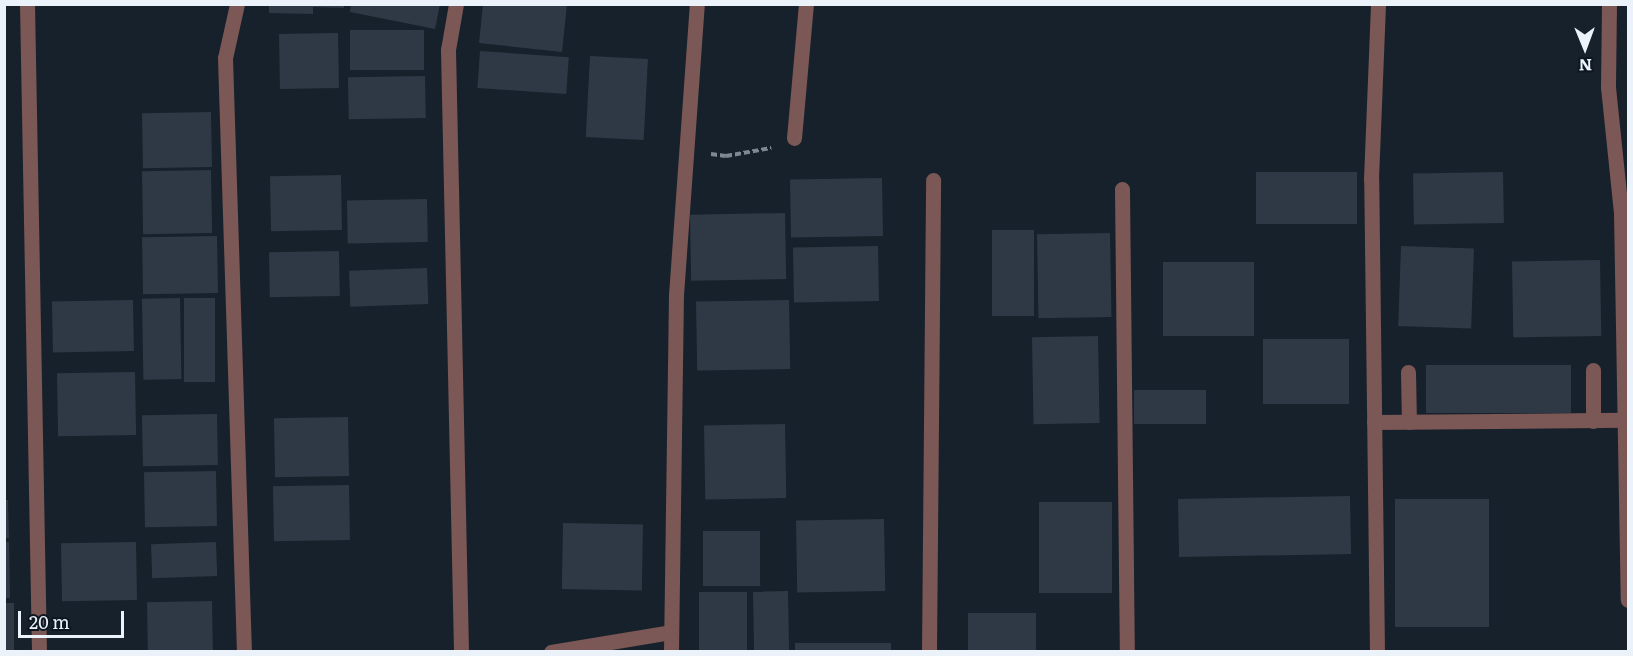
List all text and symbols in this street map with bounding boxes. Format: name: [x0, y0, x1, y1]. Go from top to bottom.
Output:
north arrow: [1555, 18, 1615, 78]
text: N: [1578, 54, 1592, 78]
scale bar: [21, 599, 128, 637]
text: 20 m: [29, 608, 70, 635]

